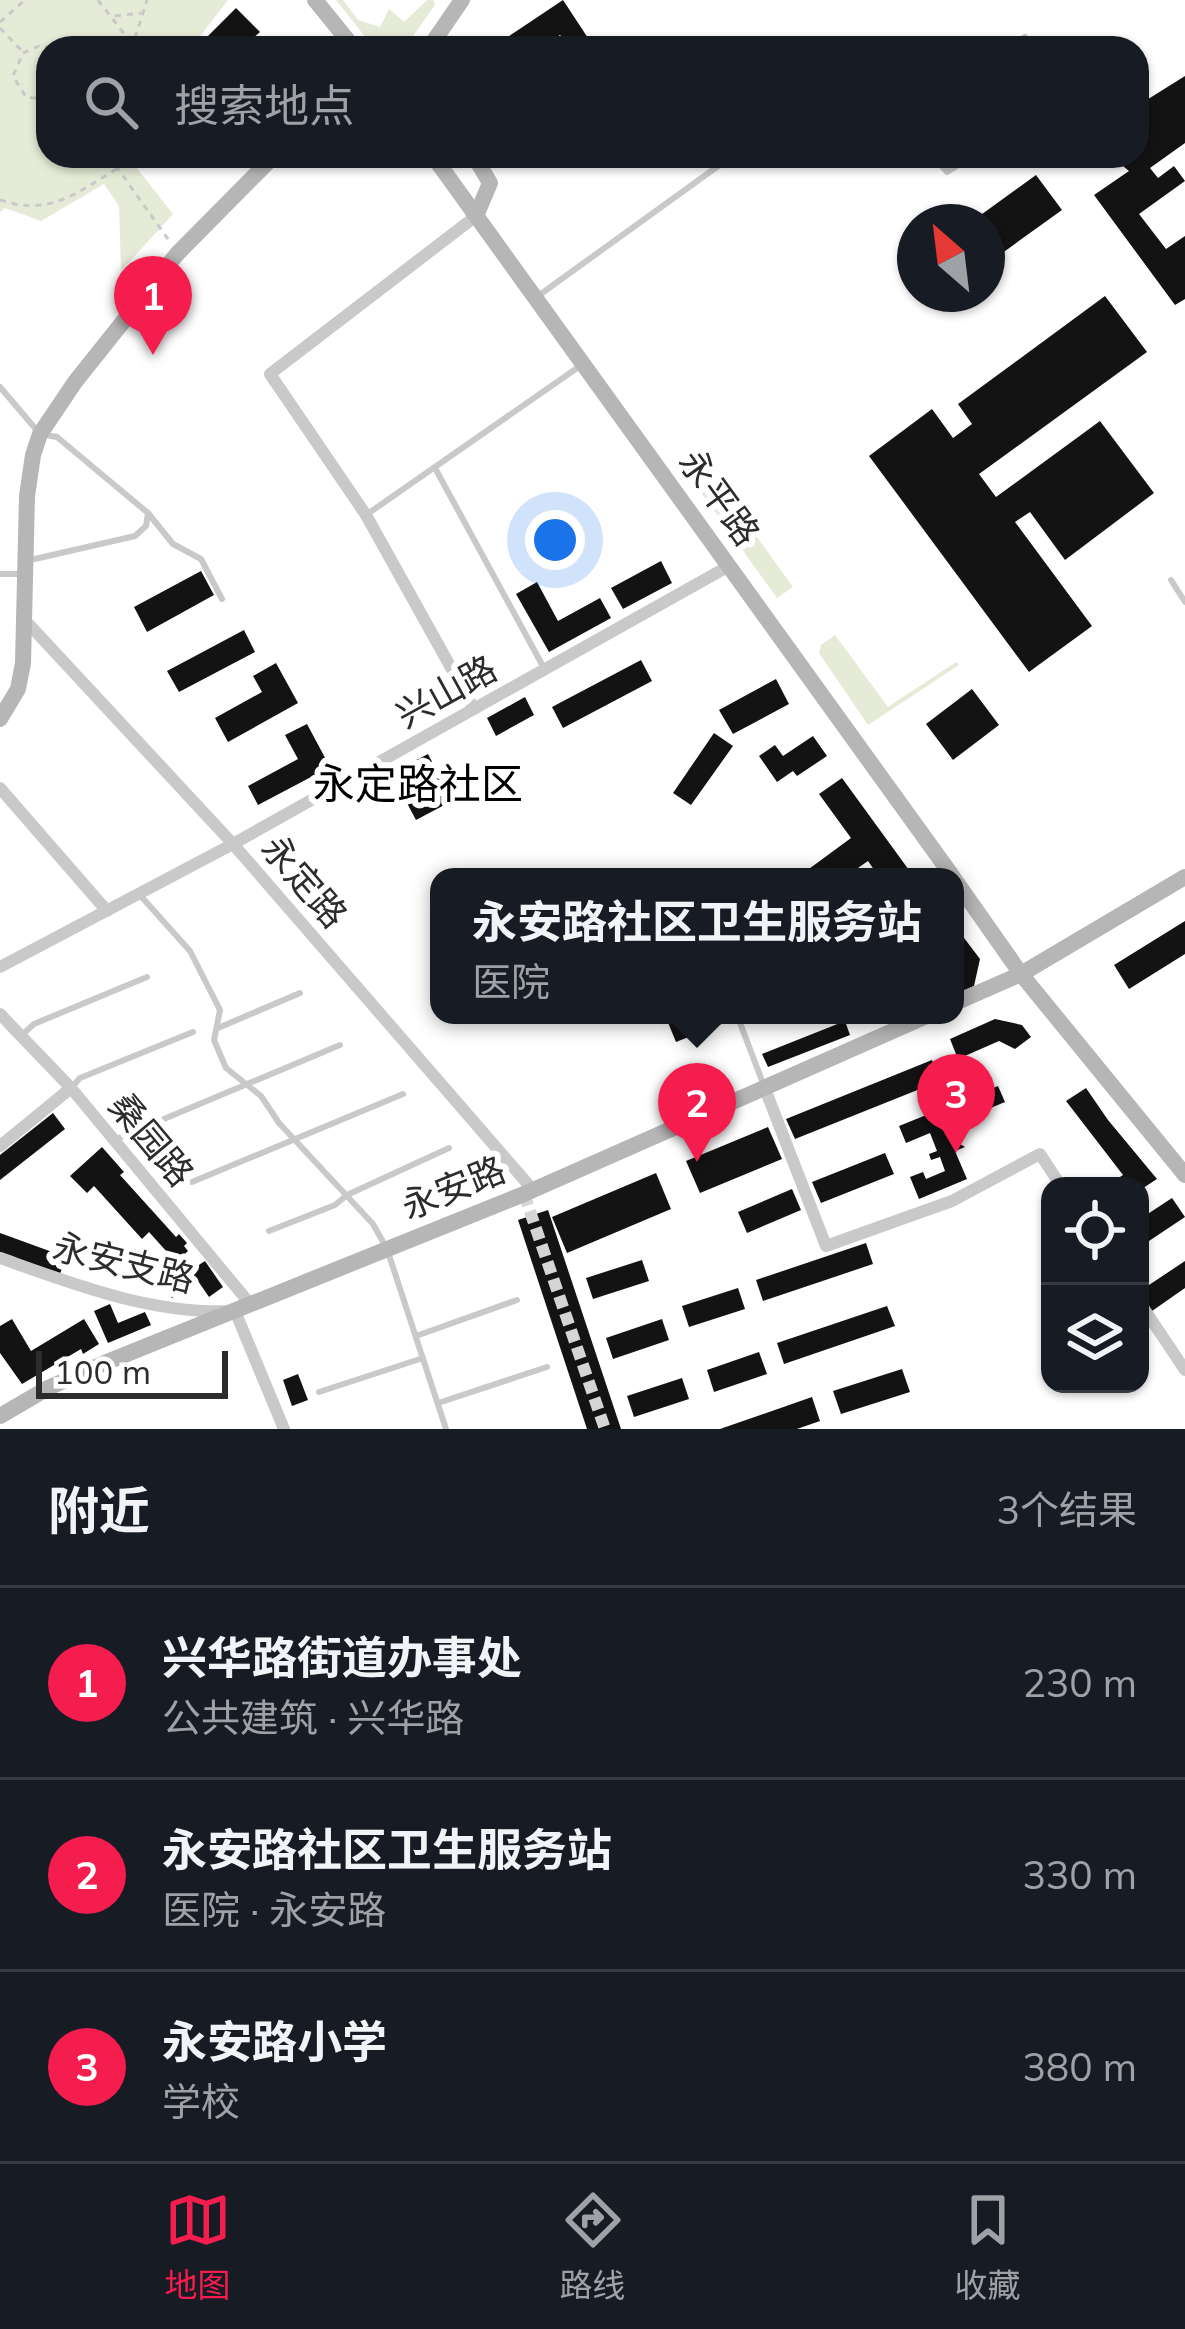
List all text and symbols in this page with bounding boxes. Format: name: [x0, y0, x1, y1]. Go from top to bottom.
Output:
search box: [36, 36, 1149, 168]
icon: search: [78, 69, 144, 135]
text: 搜索地点: [174, 77, 354, 133]
north arrow: [897, 204, 1005, 312]
pin: 1: [114, 256, 192, 355]
street label: 永平路: [670, 440, 770, 554]
your location: [525, 510, 585, 570]
street label: 兴山路: [388, 645, 504, 737]
district label: 永定路社区: [313, 757, 523, 810]
street label: 永定路: [253, 825, 357, 937]
popup: [430, 868, 964, 1024]
text: 永安路社区卫生服务站: [472, 893, 922, 949]
text: 医院: [472, 957, 550, 1006]
pin: 3: [917, 1054, 995, 1153]
pin: 2: [658, 1063, 736, 1162]
street label: 桑园路: [100, 1083, 204, 1195]
street label: 永安路: [394, 1146, 512, 1228]
map controls: [1041, 1177, 1149, 1393]
button: locate: [1041, 1177, 1149, 1285]
street label: 永安支路: [49, 1223, 199, 1301]
button: layers: [1041, 1285, 1149, 1393]
scale bar: [36, 1345, 228, 1398]
text: 100 m: [54, 1351, 151, 1392]
text: 附近: [48, 1478, 150, 1542]
text: 3个结果: [997, 1485, 1137, 1534]
text: 兴华路街道办事处: [162, 1629, 522, 1685]
text: 1: [75, 1658, 99, 1707]
text: 230 m: [1022, 1658, 1137, 1707]
text: 公共建筑 · 兴华路: [162, 1693, 464, 1742]
text: 永安路社区卫生服务站: [162, 1821, 612, 1877]
text: 2: [75, 1850, 99, 1899]
text: 330 m: [1022, 1850, 1137, 1899]
text: 医院 · 永安路: [162, 1885, 386, 1934]
text: 永安路小学: [162, 2013, 387, 2069]
text: 3: [75, 2042, 99, 2091]
text: 380 m: [1022, 2042, 1137, 2091]
text: 学校: [162, 2077, 240, 2126]
tab: 地图: [165, 2187, 231, 2307]
tab: 路线: [560, 2187, 626, 2307]
tab: 收藏: [955, 2187, 1021, 2307]

